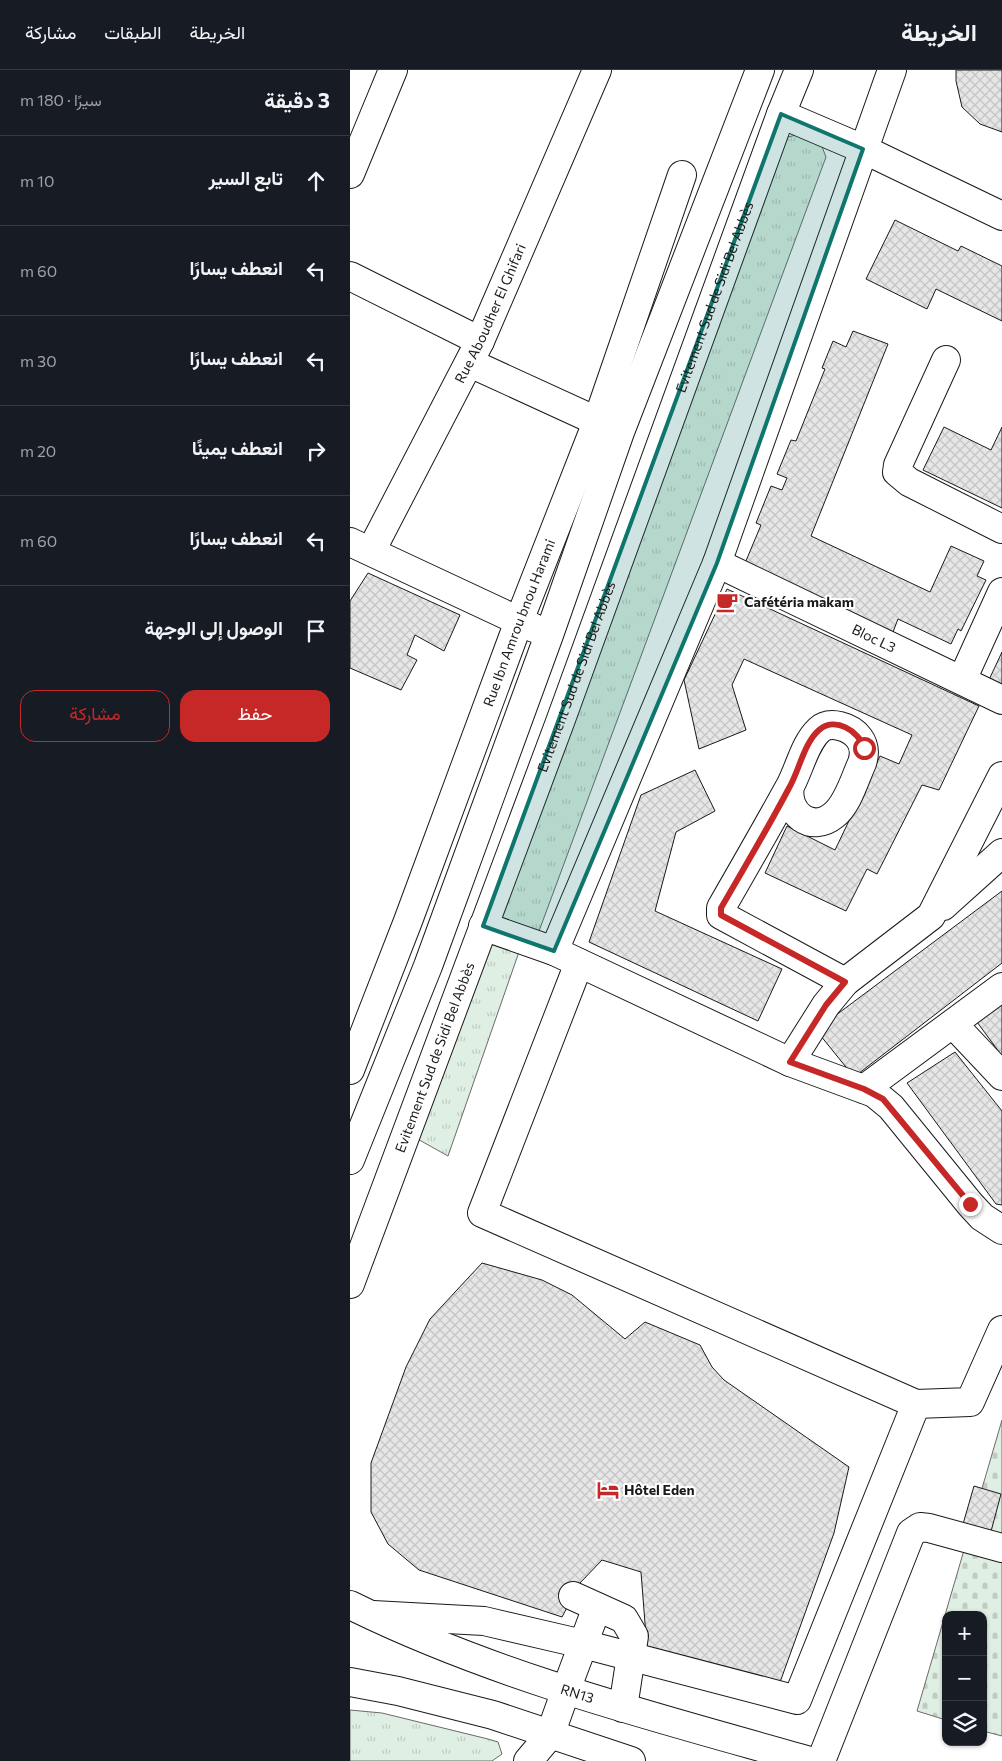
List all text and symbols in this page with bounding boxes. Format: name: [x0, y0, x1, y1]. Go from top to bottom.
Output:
text: الخريطة: [901, 17, 977, 46]
text: مشاركة: [25, 21, 76, 43]
text: الطبقات: [104, 21, 161, 43]
text: الخريطة: [189, 21, 245, 43]
text: 3 دقيقة: [264, 87, 330, 112]
text: سيرًا · 180 m: [20, 90, 102, 109]
text: تابع السير: [209, 166, 283, 189]
icon: ahead: [302, 167, 330, 195]
text: 10 m: [20, 171, 54, 190]
street label: Evitement Sud de Sidi Bel Abbès: [671, 199, 756, 395]
street label: Rue Aboudher El Ghifari: [451, 241, 529, 386]
text: انعطف يسارًا: [189, 256, 283, 279]
icon: left: [302, 257, 330, 285]
text: 60 m: [20, 261, 57, 280]
text: انعطف يسارًا: [189, 346, 283, 369]
icon: left: [302, 347, 330, 375]
text: 30 m: [20, 351, 57, 370]
text: انعطف يمينًا: [192, 436, 283, 459]
icon: right: [302, 437, 330, 465]
text: 20 m: [20, 441, 56, 460]
text: انعطف يسارًا: [189, 526, 283, 549]
icon: left: [302, 527, 330, 555]
text: 60 m: [20, 531, 57, 550]
street label: Rue Ibn Amrou bnou Harami: [479, 537, 558, 709]
street label: Evitement Sud de Sidi Bel Abbès: [533, 579, 618, 774]
cafe icon: Cafétéria makam: [714, 589, 740, 615]
place label: Cafétéria makam: [744, 593, 854, 610]
text: الوصول إلى الوجهة: [144, 616, 283, 639]
icon: arrive: [302, 617, 330, 645]
street label: Bloc L3: [849, 620, 899, 656]
button: مشاركة: [20, 690, 170, 742]
button: حفظ: [180, 690, 330, 742]
route start: [853, 737, 876, 760]
street label: Evitement Sud de Sidi Bel Abbès: [391, 960, 478, 1155]
route end: [959, 1193, 982, 1216]
hotel icon: Hôtel Eden: [595, 1477, 621, 1503]
place label: Hôtel Eden: [624, 1481, 695, 1498]
map controls: [942, 1611, 987, 1746]
button: +: [942, 1611, 987, 1656]
button: −: [942, 1656, 987, 1701]
street label: RN13: [558, 1680, 596, 1706]
button: layers: [942, 1701, 987, 1746]

